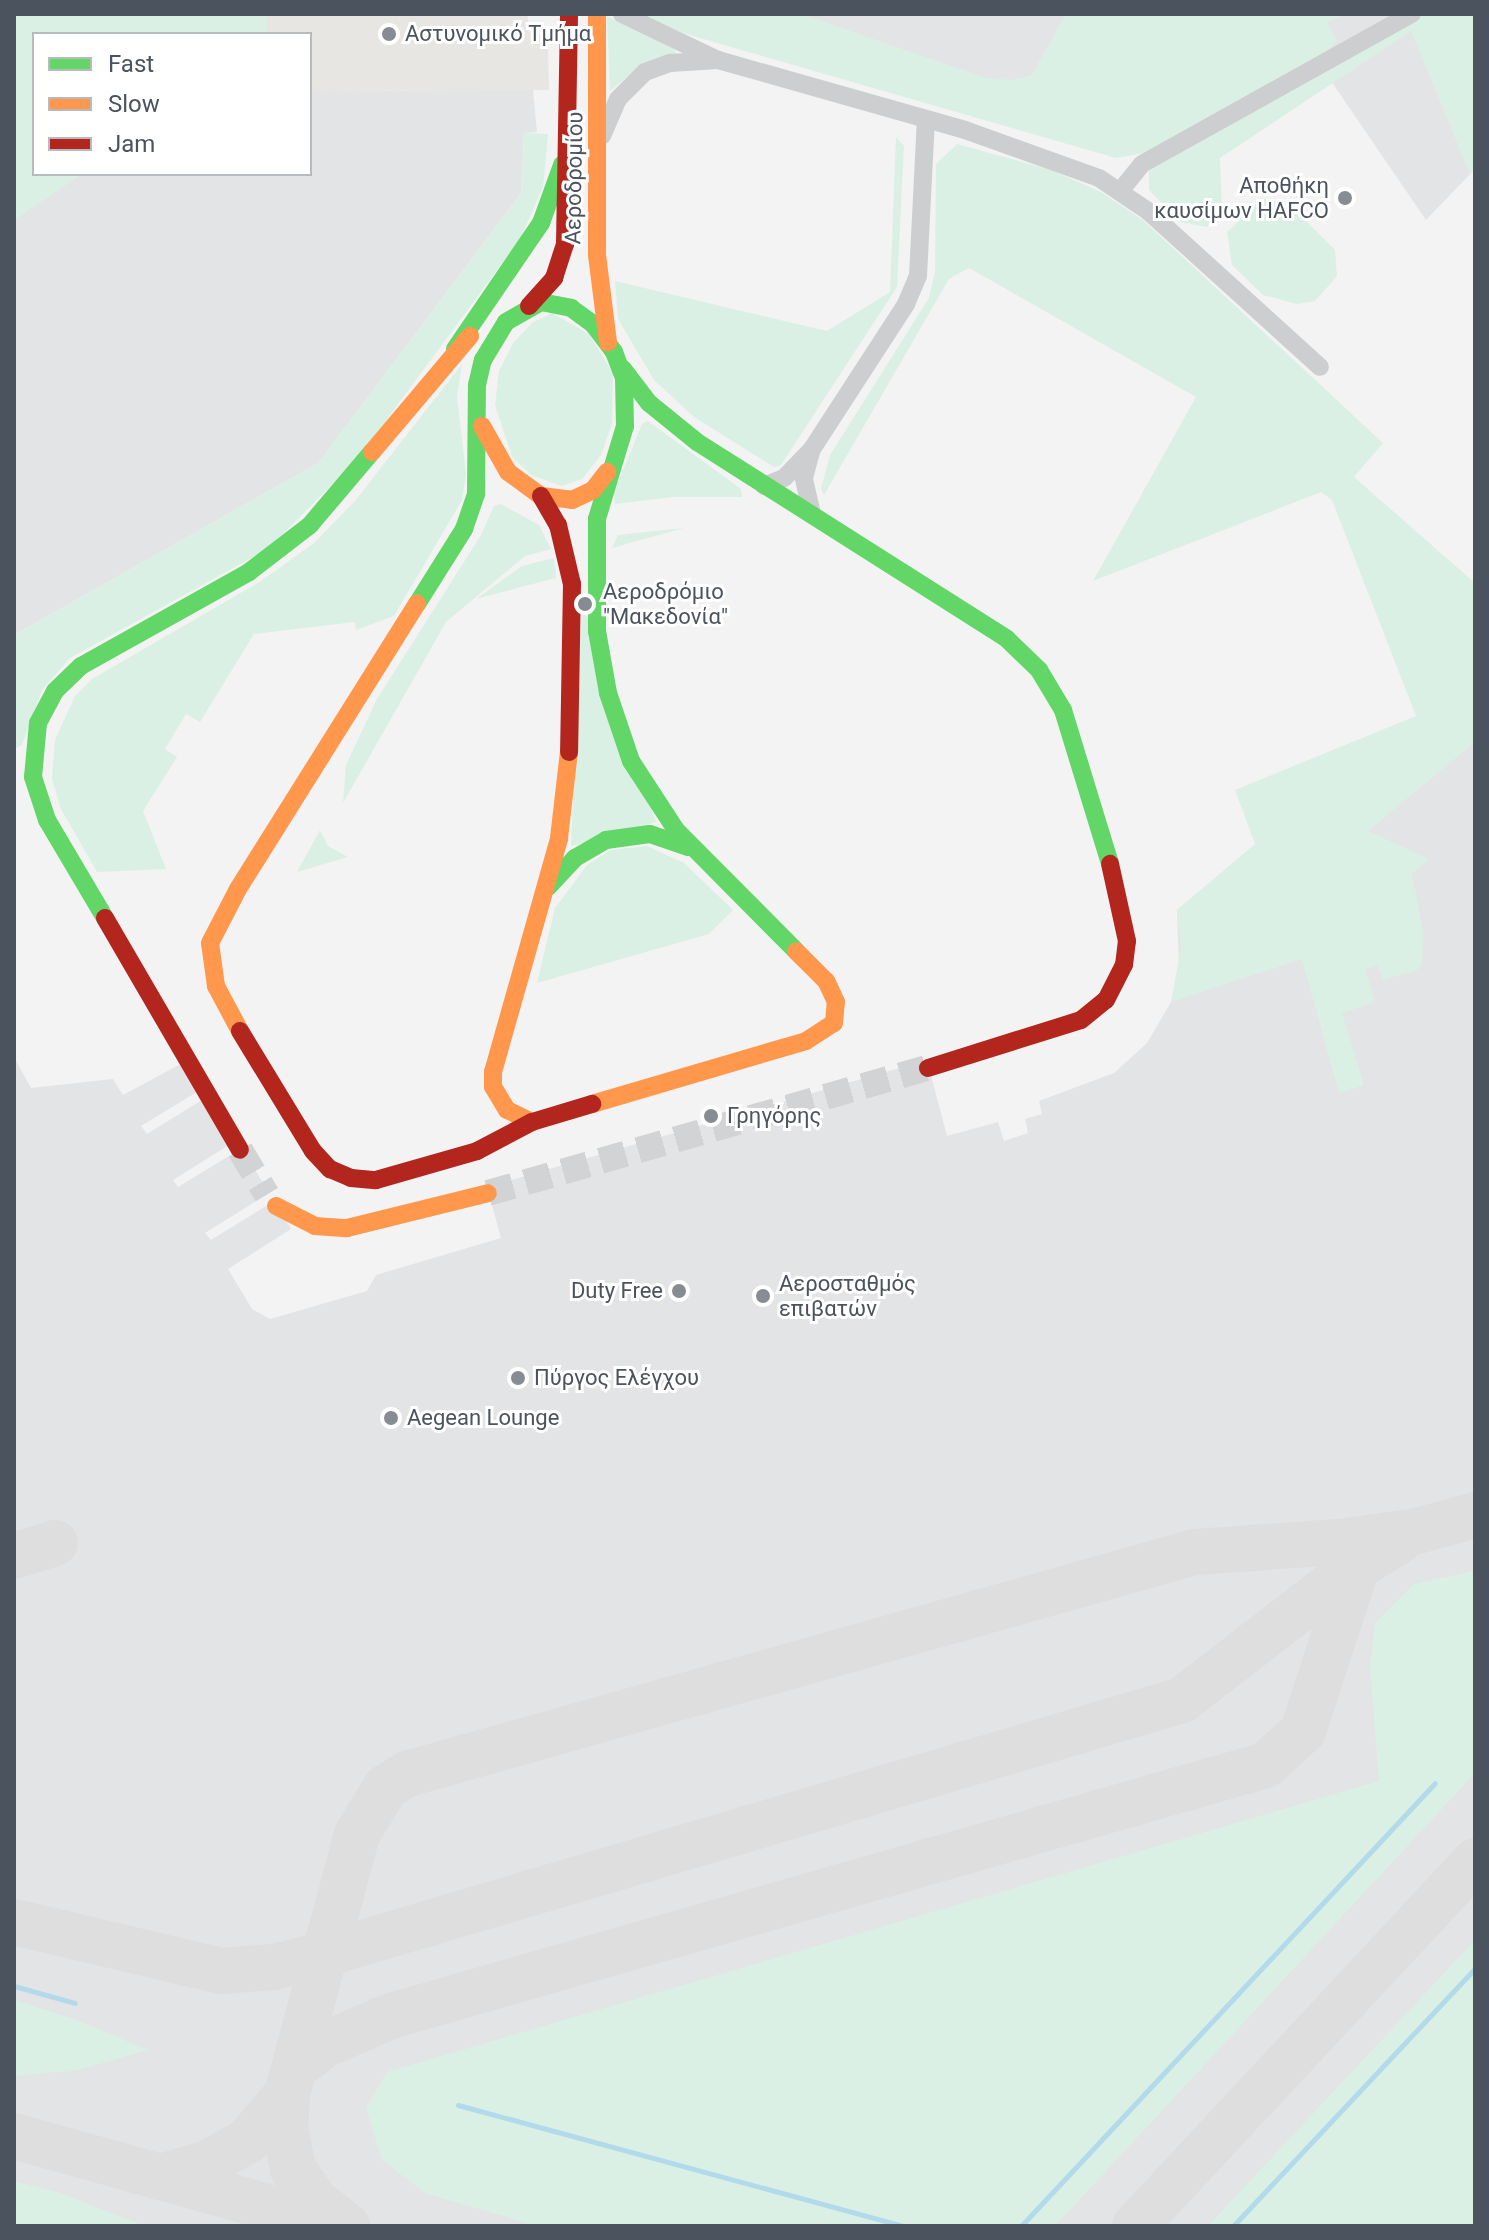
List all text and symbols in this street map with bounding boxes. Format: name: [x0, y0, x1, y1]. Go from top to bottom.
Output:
place label: Αστυνομικό Τμήμα: [405, 21, 591, 47]
marker: Αστυνομικό Τμήμα: [380, 25, 398, 43]
legend: [32, 32, 312, 176]
text: Fast: [108, 50, 154, 78]
text: Slow: [108, 90, 160, 118]
street label: Αεροδρομίου: [560, 111, 588, 245]
text: Jam: [108, 130, 155, 158]
place label: Αποθήκη καυσίμων HAFCO: [1154, 172, 1329, 224]
marker: Αποθήκη καυσίμων HAFCO: [1336, 189, 1354, 207]
place label: Αεροδρόμιο "Μακεδονία": [603, 578, 728, 630]
marker: Αεροδρόμιο "Μακεδονία": [574, 593, 596, 615]
place label: Γρηγόρης: [727, 1103, 821, 1129]
marker: Γρηγόρης: [702, 1107, 720, 1125]
place label: Αεροσταθμός επιβατών: [779, 1270, 916, 1322]
place label: Duty Free: [571, 1278, 663, 1304]
marker: Duty Free: [670, 1282, 688, 1300]
marker: Αεροσταθμός επιβατών: [754, 1287, 772, 1305]
place label: Πύργος Ελέγχου: [534, 1365, 699, 1391]
marker: Πύργος Ελέγχου: [509, 1369, 527, 1387]
place label: Aegean Lounge: [407, 1405, 559, 1431]
marker: Aegean Lounge: [382, 1409, 400, 1427]

